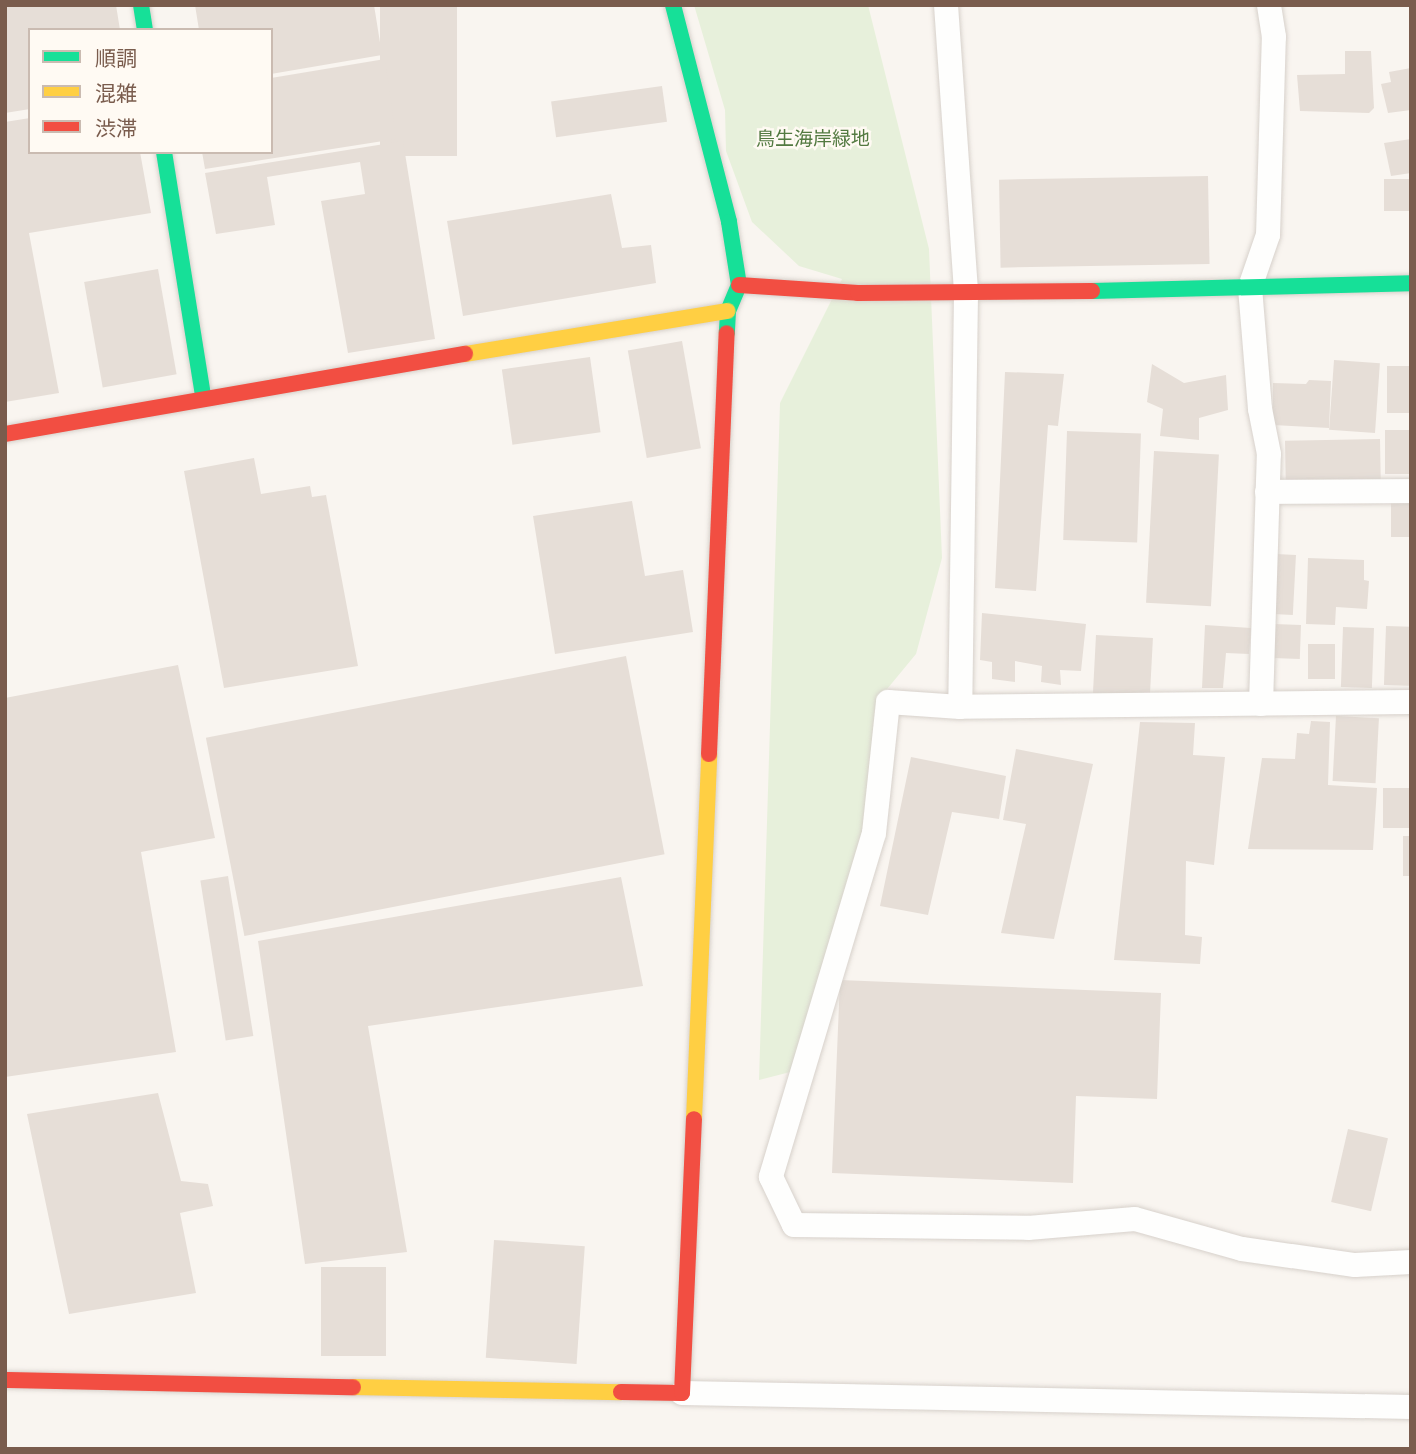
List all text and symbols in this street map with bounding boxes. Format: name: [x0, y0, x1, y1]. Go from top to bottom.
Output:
legend: [28, 28, 273, 154]
text: 順調: [95, 46, 137, 71]
text: 混雑: [95, 81, 137, 106]
text: 渋滞: [95, 116, 137, 141]
park label: 鳥生海岸緑地: [756, 128, 870, 150]

